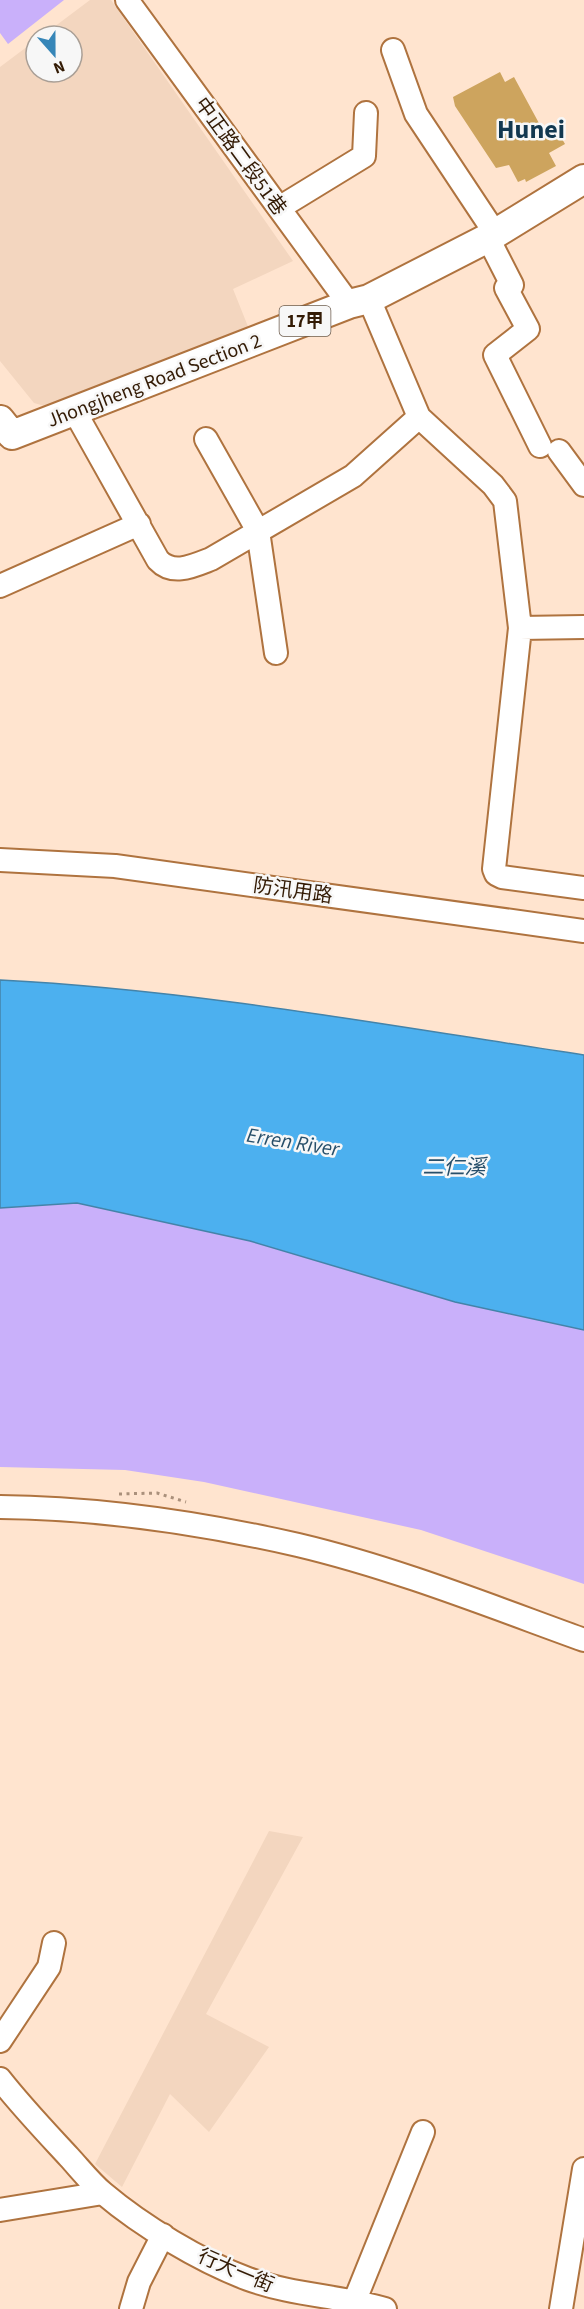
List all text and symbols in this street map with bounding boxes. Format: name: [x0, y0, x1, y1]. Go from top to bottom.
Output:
north arrow: [24, 24, 84, 84]
text: N: [50, 55, 68, 79]
street label: 中正路二段51巷: [188, 92, 293, 221]
district label: Hunei: [497, 111, 565, 148]
road number: 17甲: [280, 306, 330, 336]
street label: Jhongjheng Road Section 2: [43, 327, 266, 435]
street label: 防汛用路: [251, 872, 334, 910]
water label: Erren River: [245, 1120, 342, 1164]
water label: 二仁溪: [423, 1152, 488, 1182]
street label: 行大一街: [193, 2242, 278, 2299]

